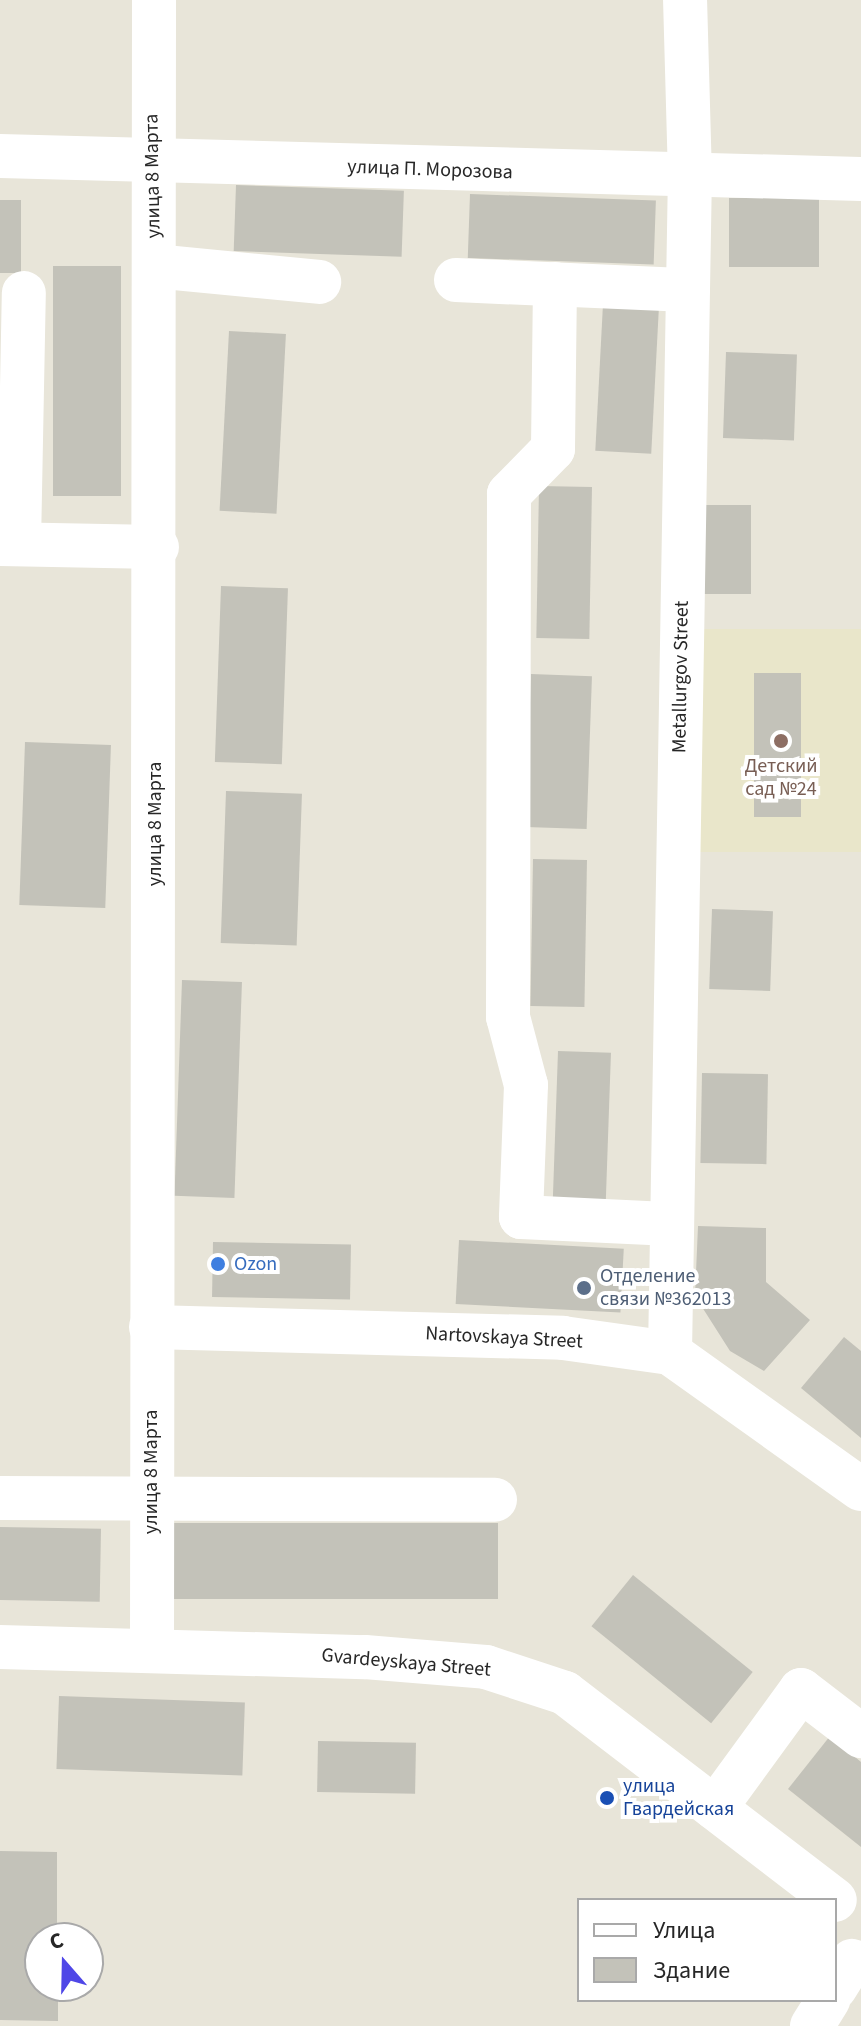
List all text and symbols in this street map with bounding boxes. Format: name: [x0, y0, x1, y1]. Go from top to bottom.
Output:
street label: улица 8 Марта: [140, 114, 166, 238]
street label: улица П. Морозова: [347, 155, 513, 185]
street label: Metallurgov Street: [668, 601, 694, 753]
marker: Детский сад №24: [772, 732, 790, 750]
place label: Детский сад №24: [744, 754, 818, 801]
street label: улица 8 Марта: [143, 762, 167, 886]
place label: Ozon: [234, 1252, 277, 1276]
marker: Ozon: [209, 1255, 227, 1273]
place label: Отделение связи №362013: [600, 1264, 731, 1311]
marker: Отделение связи №362013: [575, 1279, 593, 1297]
street label: Nartovskaya Street: [425, 1322, 583, 1354]
street label: улица 8 Марта: [139, 1410, 163, 1534]
street label: Gvardeyskaya Street: [320, 1644, 492, 1682]
place label: улица Гвардейская: [623, 1774, 734, 1821]
marker: улица Гвардейская: [598, 1789, 616, 1807]
legend: [577, 1898, 837, 2002]
text: Улица: [653, 1913, 715, 1948]
north arrow: [24, 1922, 104, 2002]
text: С: [45, 1924, 68, 1959]
text: Здание: [653, 1953, 730, 1988]

